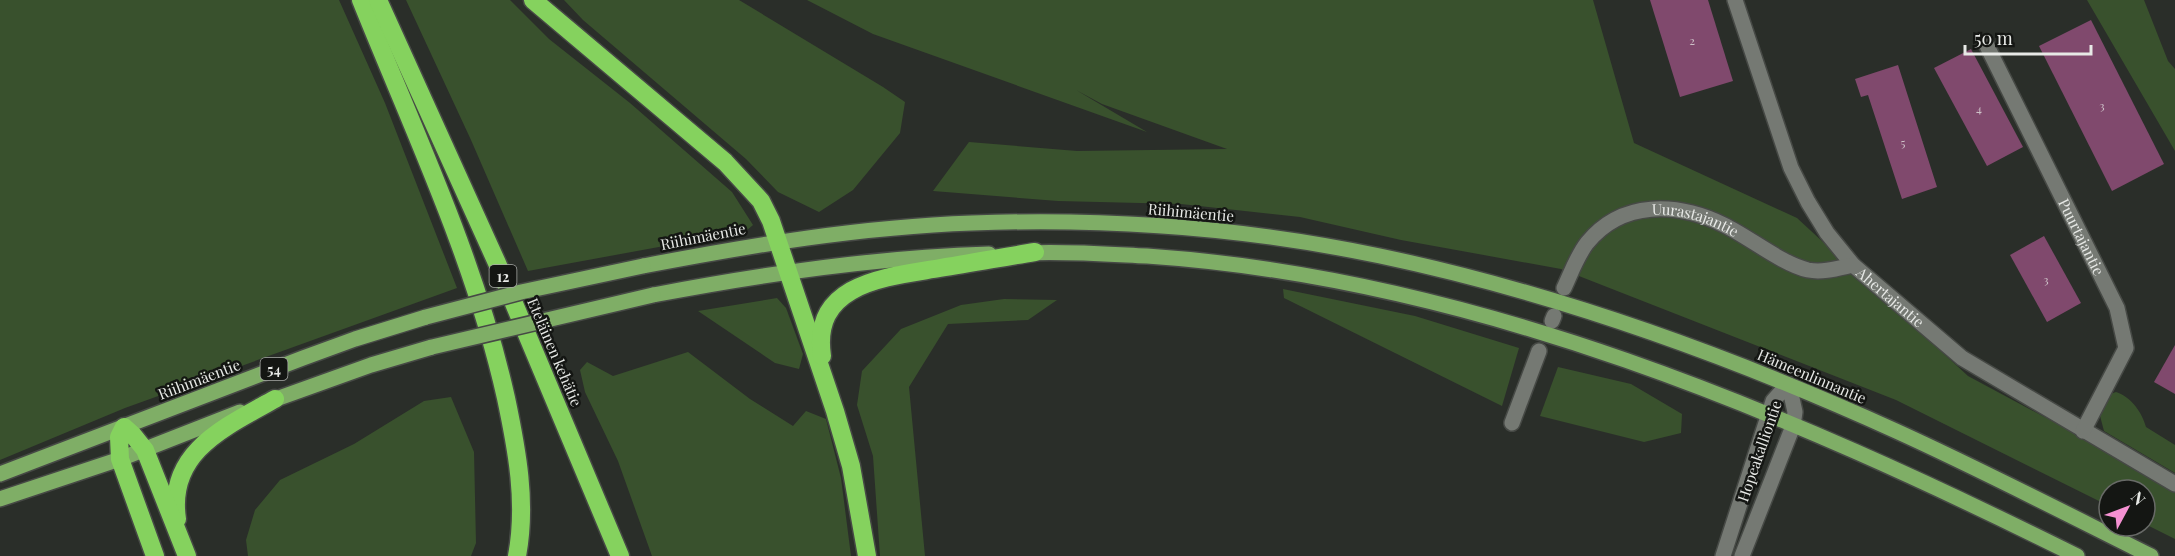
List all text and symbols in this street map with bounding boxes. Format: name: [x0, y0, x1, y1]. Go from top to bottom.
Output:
scale bar: [1965, 18, 2091, 56]
text: 50 m: [1974, 26, 2013, 50]
house number: 2: [1689, 32, 1695, 48]
house number: 3: [2099, 97, 2105, 113]
house number: 4: [1976, 100, 1982, 116]
house number: 5: [1901, 134, 1906, 150]
street label: Puurtajantie: [2054, 195, 2109, 279]
street label: Riihimäentie: [1147, 198, 1235, 226]
street label: Uurastajantie: [1651, 199, 1743, 241]
street label: Riihimäentie: [659, 218, 747, 254]
street label: Ahertajantie: [1852, 262, 1929, 332]
road number: 12: [490, 265, 516, 287]
house number: 3: [2043, 271, 2049, 287]
street label: Eteläinen kehätie: [523, 295, 587, 409]
street label: Hämeenlinnantie: [1754, 344, 1870, 408]
street label: Riihimäentie: [155, 354, 243, 404]
road number: 54: [260, 358, 288, 380]
street label: Hopeakalliontie: [1732, 398, 1786, 504]
north arrow: [2097, 478, 2157, 538]
text: N: [2127, 487, 2151, 509]

